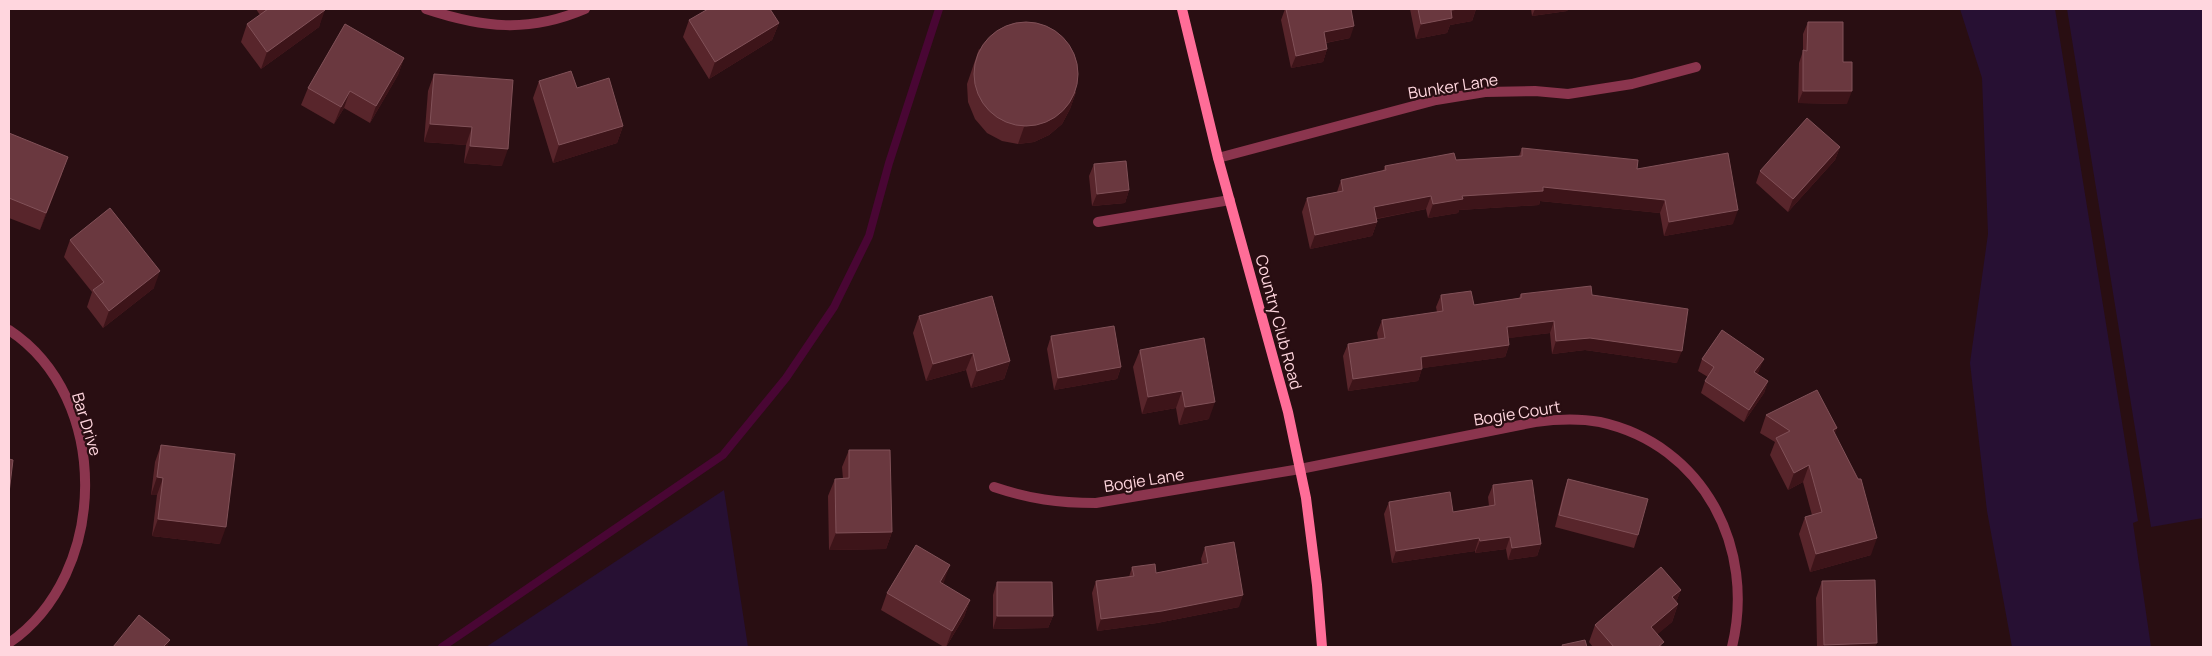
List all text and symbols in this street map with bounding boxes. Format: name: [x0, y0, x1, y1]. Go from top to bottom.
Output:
street label: Bunker Lane: [1406, 68, 1500, 104]
street label: Country Club Road: [1250, 252, 1308, 392]
street label: Bar Drive: [67, 390, 107, 458]
street label: Bogie Court: [1472, 395, 1562, 431]
street label: Bogie Lane: [1102, 463, 1186, 497]

